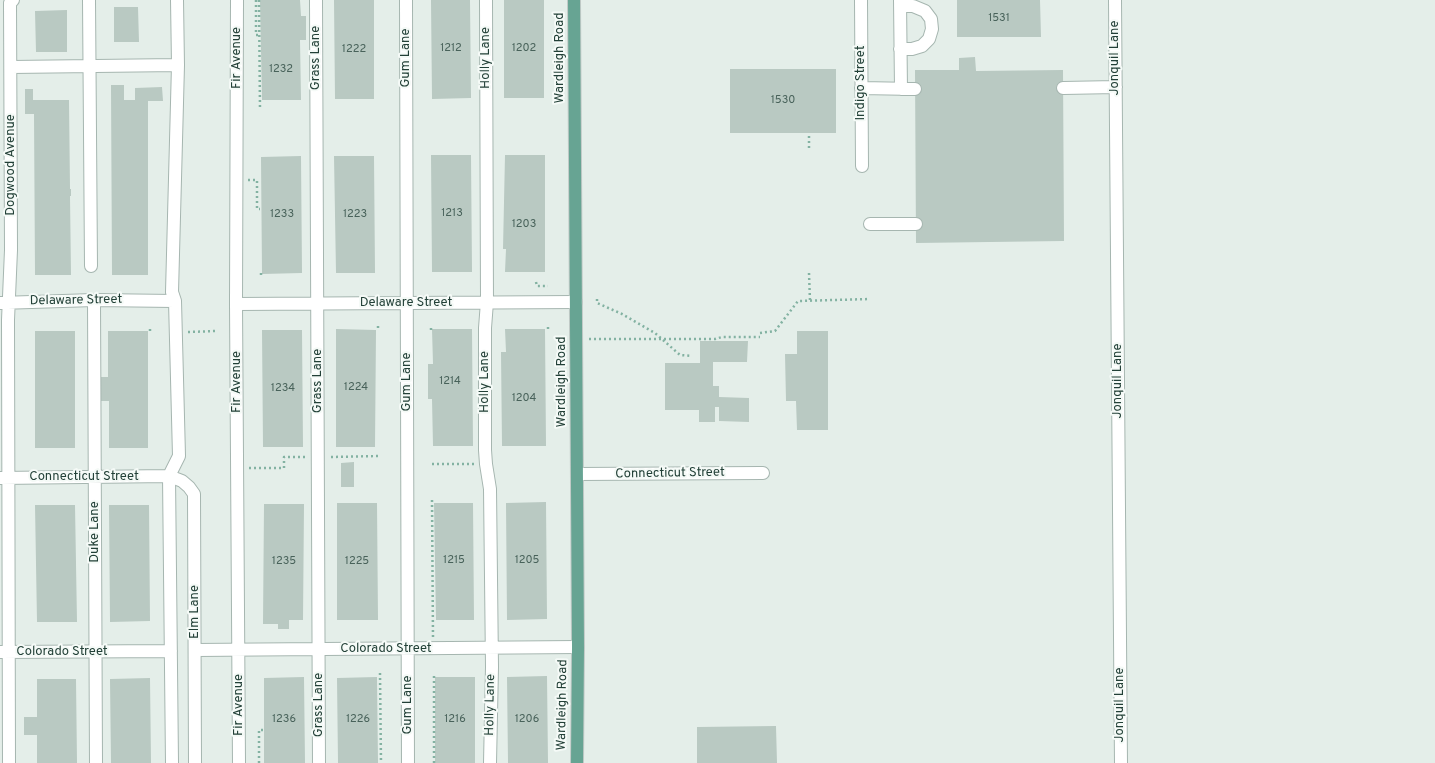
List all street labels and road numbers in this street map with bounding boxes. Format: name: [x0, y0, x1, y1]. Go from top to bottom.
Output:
street label: Wardleigh Road: [552, 12, 568, 104]
street label: Jonquil Lane: [1107, 21, 1123, 95]
street label: Grass Lane: [308, 26, 324, 90]
street label: Fir Avenue: [229, 27, 245, 89]
street label: Holly Lane: [478, 27, 494, 89]
street label: Gum Lane: [398, 28, 414, 88]
street label: Indigo Street: [853, 45, 869, 121]
street label: Dogwood Avenue: [3, 114, 19, 216]
street label: Delaware Street: [30, 292, 122, 310]
street label: Delaware Street: [360, 295, 452, 311]
street label: Wardleigh Road: [554, 336, 570, 428]
street label: Jonquil Lane: [1110, 344, 1126, 418]
street label: Grass Lane: [310, 349, 326, 413]
street label: Fir Avenue: [229, 351, 245, 413]
street label: Holly Lane: [477, 351, 493, 413]
street label: Gum Lane: [399, 352, 415, 412]
street label: Connecticut Street: [615, 465, 725, 483]
street label: Connecticut Street: [29, 469, 139, 485]
street label: Duke Lane: [87, 501, 103, 563]
street label: Elm Lane: [187, 585, 203, 639]
street label: Colorado Street: [340, 641, 432, 657]
street label: Colorado Street: [16, 644, 108, 660]
street label: Wardleigh Road: [554, 659, 572, 751]
street label: Jonquil Lane: [1112, 668, 1128, 742]
street label: Grass Lane: [311, 673, 327, 737]
street label: Fir Avenue: [231, 674, 247, 736]
street label: Holly Lane: [483, 674, 499, 736]
street label: Gum Lane: [400, 675, 416, 735]

